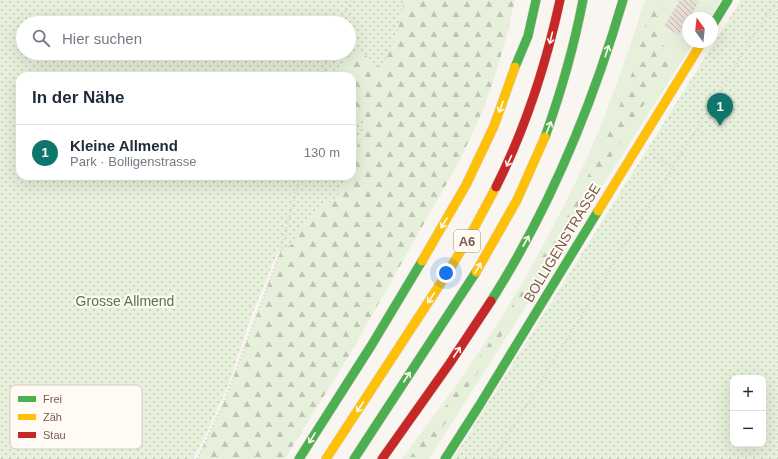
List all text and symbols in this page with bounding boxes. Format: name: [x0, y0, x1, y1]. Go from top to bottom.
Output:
north arrow: [682, 12, 718, 48]
search box: [16, 16, 356, 60]
icon: search: [30, 27, 52, 49]
text: Hier suchen: [62, 30, 142, 47]
one-way arrow: [547, 31, 555, 44]
one-way arrow: [604, 45, 612, 57]
text: In der Nähe: [32, 88, 125, 107]
pin: 1: [707, 93, 733, 126]
one-way arrow: [497, 100, 505, 112]
one-way arrow: [545, 122, 553, 134]
text: Kleine Allmend: [70, 137, 178, 154]
text: 1: [41, 145, 49, 160]
text: 130 m: [304, 145, 340, 160]
text: Park · Bolligenstrasse: [70, 154, 196, 169]
one-way arrow: [505, 154, 512, 166]
street label: BOLLIGENSTRASSE: [520, 181, 604, 305]
one-way arrow: [440, 217, 448, 229]
road number: A6: [454, 230, 480, 252]
one-way arrow: [523, 236, 530, 248]
one-way arrow: [474, 262, 482, 274]
your location: [436, 263, 456, 283]
one-way arrow: [427, 292, 435, 303]
park label: Grosse Allmend: [76, 293, 174, 309]
one-way arrow: [454, 346, 462, 358]
one-way arrow: [403, 372, 411, 383]
map controls: [730, 375, 766, 447]
button: +: [730, 375, 766, 411]
legend: [10, 385, 142, 449]
text: Frei: [43, 393, 62, 405]
one-way arrow: [356, 401, 364, 412]
text: Zäh: [43, 411, 62, 423]
button: −: [730, 411, 766, 447]
text: Stau: [43, 429, 66, 441]
one-way arrow: [308, 432, 316, 443]

